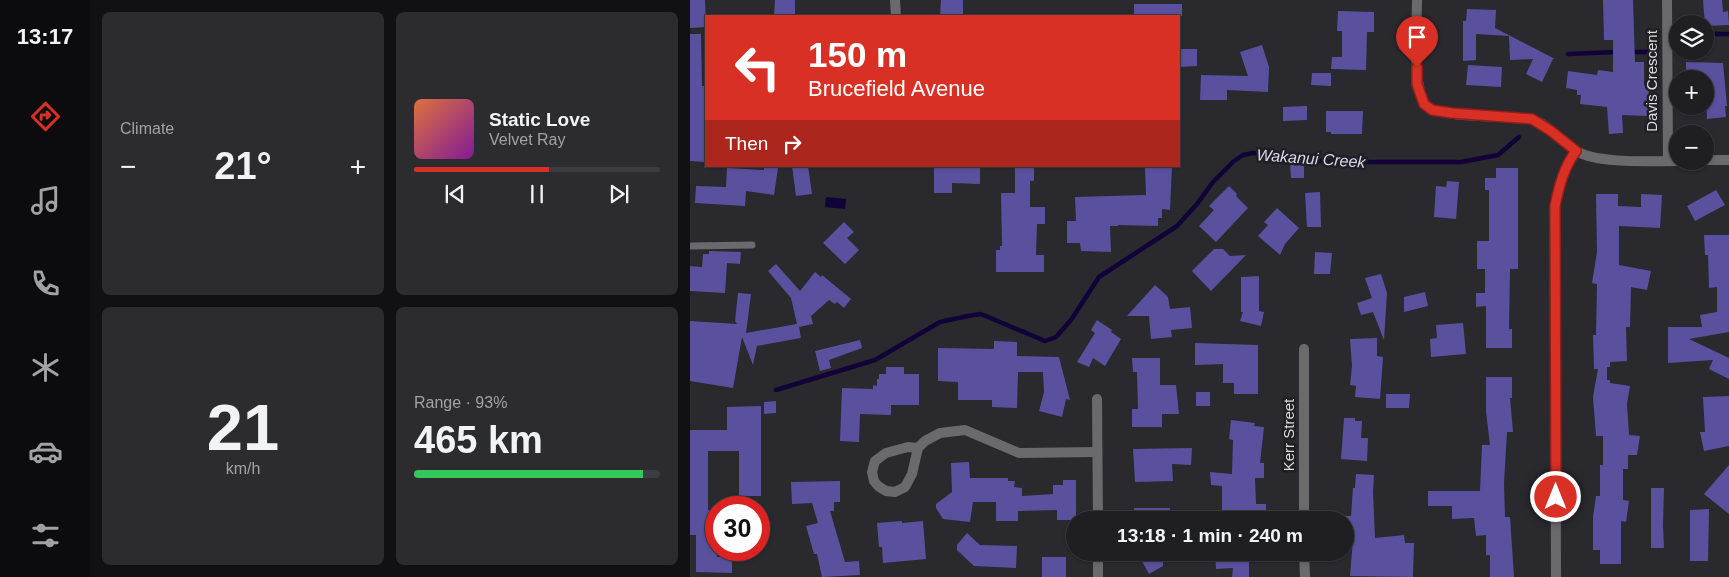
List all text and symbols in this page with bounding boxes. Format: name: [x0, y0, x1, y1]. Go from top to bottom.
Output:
map controls: [1669, 15, 1714, 170]
button: layers: [1669, 15, 1714, 60]
pin: [1396, 16, 1438, 67]
icon: arrive: [1403, 23, 1431, 51]
text: 13:17: [17, 24, 73, 49]
street label: Davis Crescent: [1643, 29, 1660, 132]
icon: left: [725, 35, 790, 100]
text: 150 m: [808, 35, 907, 74]
button: +: [1669, 70, 1714, 115]
text: Brucefield Avenue: [808, 76, 985, 101]
icon: directions: [28, 99, 63, 134]
text: Static Love: [489, 109, 590, 130]
text: Climate: [120, 120, 174, 137]
button: −: [1669, 125, 1714, 170]
icon: right: [778, 130, 806, 158]
text: Velvet Ray: [489, 131, 565, 148]
text: Then: [725, 133, 768, 154]
text: 21°: [214, 145, 272, 187]
water label: Wakanui Creek: [1256, 146, 1367, 171]
text: −: [120, 151, 136, 182]
text: +: [350, 151, 366, 182]
icon: previous: [441, 180, 469, 208]
icon: pause: [523, 180, 551, 208]
icon: next: [605, 180, 633, 208]
icon: music: [28, 183, 63, 218]
icon: phone: [28, 266, 63, 301]
icon: climate: [28, 350, 63, 385]
text: 21: [207, 391, 279, 464]
text: Range · 93%: [414, 394, 507, 411]
street label: Kerr Street: [1280, 398, 1297, 471]
text: 465 km: [414, 419, 543, 461]
icon: car: [28, 434, 63, 469]
text: km/h: [226, 460, 260, 477]
position arrow: [1529, 470, 1581, 522]
speed limit sign: 30: [705, 496, 770, 561]
icon: filters: [28, 518, 63, 553]
text: 13:18 · 1 min · 240 m: [1117, 525, 1303, 546]

